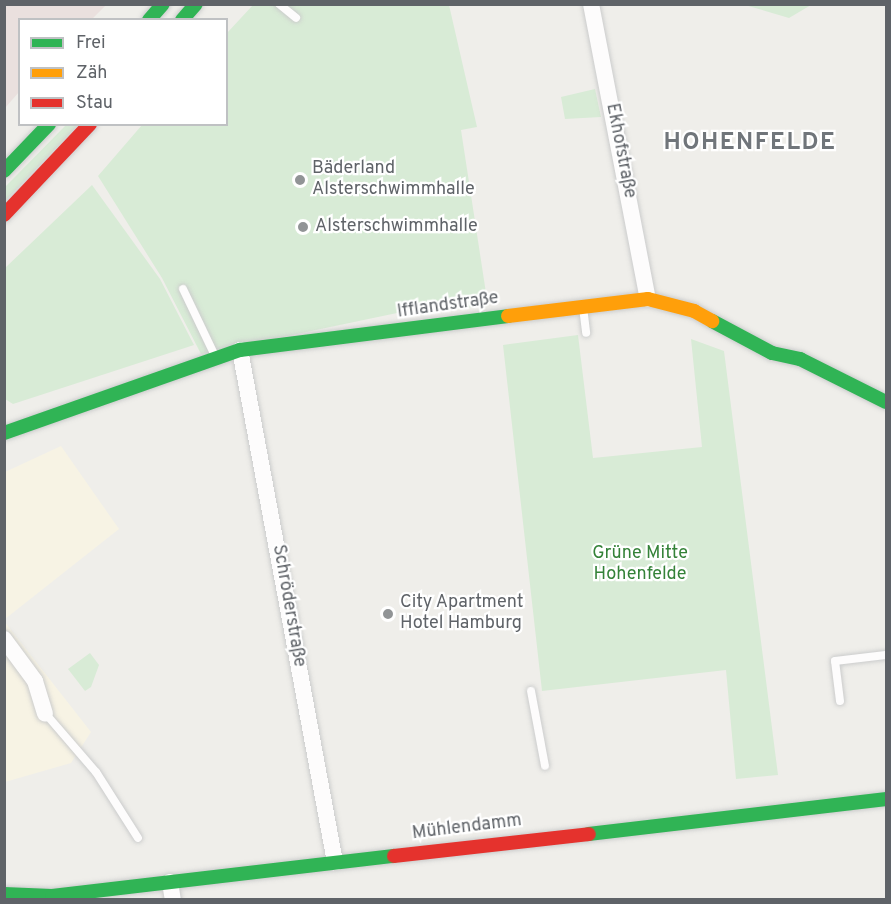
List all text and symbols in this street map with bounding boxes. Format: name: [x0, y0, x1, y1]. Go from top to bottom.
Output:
legend: [18, 18, 228, 126]
text: Frei: [76, 32, 106, 55]
text: Zäh: [76, 62, 107, 85]
text: Stau: [76, 92, 113, 115]
street label: Ekhofstraße: [600, 102, 640, 200]
district label: HOHENFELDE: [664, 130, 836, 158]
place label: Bäderland Alsterschwimmhalle: [312, 159, 475, 201]
marker: Bäderland Alsterschwimmhalle: [293, 173, 307, 187]
place label: Alsterschwimmhalle: [315, 216, 478, 238]
marker: Alsterschwimmhalle: [296, 220, 310, 234]
street label: Ifflandstraße: [396, 288, 500, 324]
street label: Schröderstraße: [267, 543, 309, 669]
park label: Grüne Mitte Hohenfelde: [592, 544, 688, 586]
place label: City Apartment Hotel Hamburg: [400, 593, 524, 636]
marker: City Apartment Hotel Hamburg: [381, 607, 395, 621]
street label: Mühlendamm: [411, 811, 523, 845]

